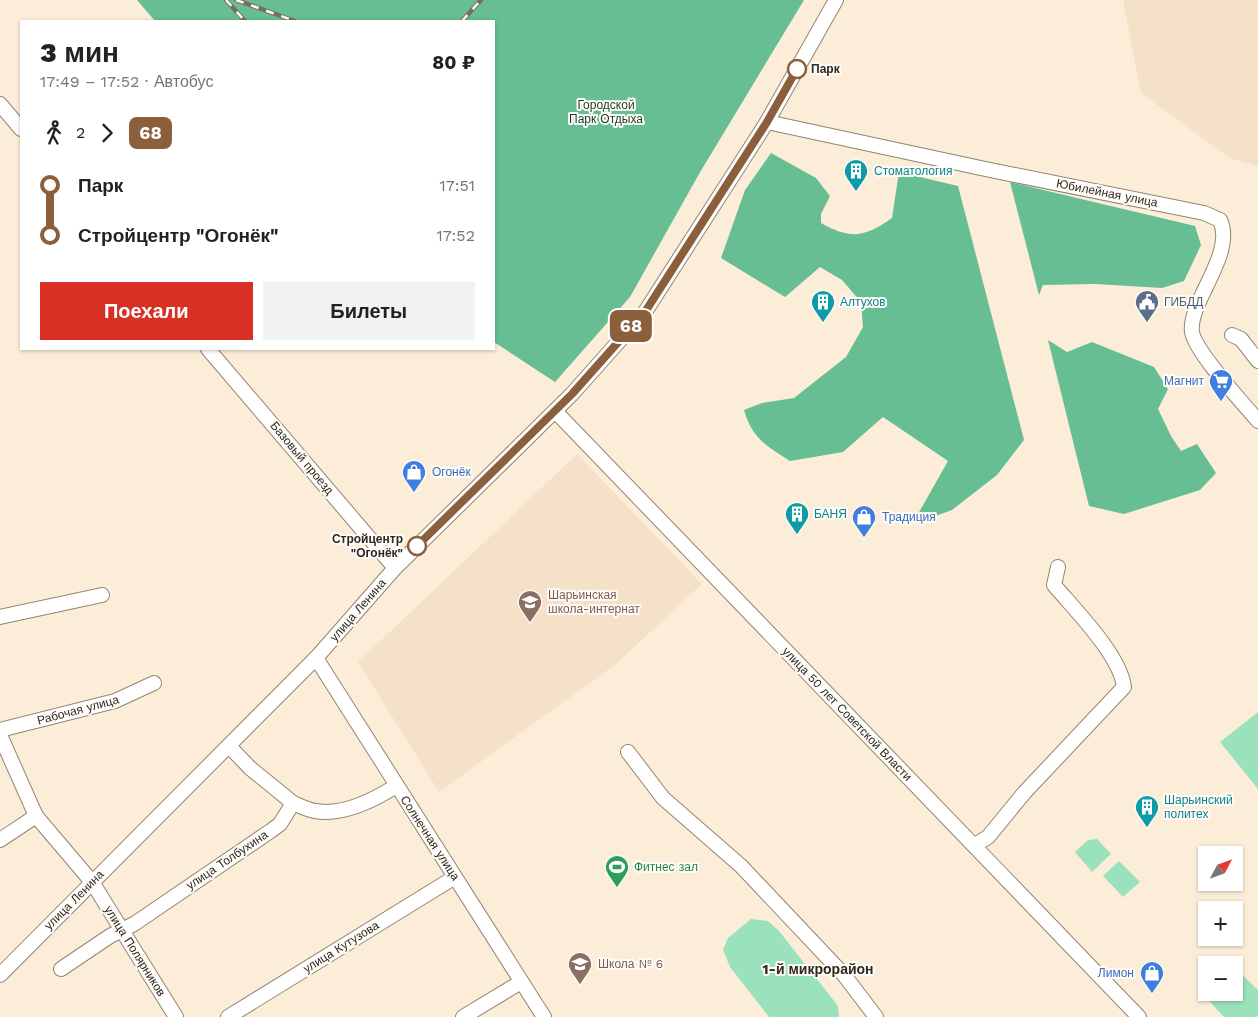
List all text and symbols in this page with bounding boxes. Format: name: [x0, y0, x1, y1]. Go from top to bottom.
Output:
text: 3 мин: [40, 36, 119, 69]
text: 80 ₽: [432, 51, 475, 74]
marker: Парк: [787, 59, 807, 79]
place label: Парк: [811, 62, 841, 76]
text: 17:49 – 17:52 · Автобус: [40, 72, 213, 91]
park label: Городской Парк Отдыха: [569, 98, 643, 126]
icon: walk: [40, 119, 68, 147]
icon: forward: [93, 119, 121, 147]
text: 68: [139, 122, 162, 143]
text: 2: [76, 123, 85, 142]
building icon: Стоматология: [843, 158, 869, 192]
place label: Стоматология: [874, 164, 953, 178]
text: Парк: [78, 174, 123, 197]
text: 17:51: [439, 176, 475, 195]
street label: Юбилейная улица: [1055, 176, 1159, 210]
text: Стройцентр "Огонёк": [78, 224, 279, 247]
text: 17:52: [436, 226, 475, 245]
button: Поехали: [40, 282, 253, 340]
button: Билеты: [263, 282, 475, 340]
building icon: Алтухов: [810, 289, 836, 323]
public building icon: ГИБДД: [1134, 289, 1160, 323]
place label: Алтухов: [840, 295, 886, 309]
place label: ГИБДД: [1164, 295, 1203, 309]
line badge: 68: [608, 310, 654, 342]
text: 68: [620, 315, 642, 336]
supermarket icon: Магнит: [1208, 368, 1234, 402]
place label: Магнит: [1164, 374, 1204, 388]
street label: Базовый проезд: [267, 419, 337, 497]
shop icon: Огонёк: [401, 459, 427, 493]
place label: Огонёк: [432, 465, 471, 479]
building icon: БАНЯ: [784, 501, 810, 535]
shop icon: Традиция: [851, 504, 877, 538]
place label: БАНЯ: [814, 507, 847, 521]
place label: Традиция: [882, 510, 936, 524]
place label: Стройцентр "Огонёк": [332, 532, 403, 560]
marker: Стройцентр "Огонёк": [407, 536, 427, 556]
street label: улица Ленина: [327, 576, 389, 644]
place label: Шарьинская школа-интернат: [548, 588, 640, 616]
school or university icon: Шарьинская школа-интернат: [517, 589, 543, 623]
street label: улица 50 лет Советской Власти: [779, 644, 915, 784]
street label: Рабочая улица: [36, 692, 121, 728]
street label: Солнечная улица: [397, 793, 463, 883]
place label: Шарьинский политех: [1164, 793, 1233, 821]
building icon: Шарьинский политех: [1134, 794, 1160, 828]
street label: улица Толбухина: [183, 827, 271, 893]
north arrow: [1198, 846, 1242, 891]
map controls: [1198, 846, 1243, 1001]
sports icon: Фитнес зал: [604, 854, 630, 888]
place label: Фитнес зал: [634, 860, 698, 874]
street label: улица Ленина: [41, 867, 107, 933]
button: +: [1198, 901, 1243, 946]
street label: улица Полярников: [101, 903, 169, 999]
street label: улица Кутузова: [301, 918, 382, 976]
school or university icon: Школа № 6: [567, 951, 593, 985]
button: −: [1198, 956, 1243, 1001]
place label: Школа № 6: [598, 957, 663, 971]
shop icon: Лимон: [1139, 960, 1165, 994]
district label: 1-й микрорайон: [762, 961, 874, 977]
place label: Лимон: [1098, 966, 1134, 980]

